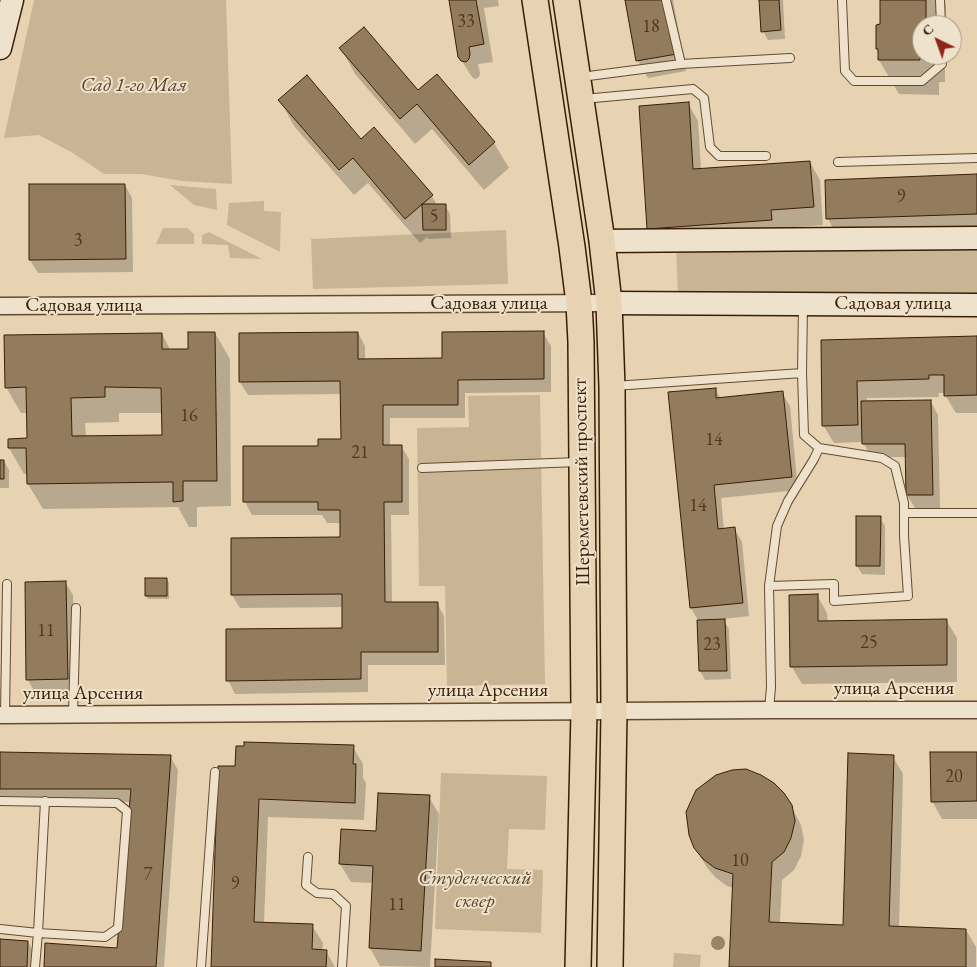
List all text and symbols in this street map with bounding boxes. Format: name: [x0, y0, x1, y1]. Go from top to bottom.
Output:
house number: 33: [457, 11, 475, 33]
north arrow: [912, 15, 962, 65]
house number: 18: [642, 16, 660, 38]
text: С: [918, 20, 937, 40]
park label: Сад 1-го Мая: [81, 74, 187, 98]
house number: 9: [897, 186, 905, 208]
house number: 5: [430, 206, 438, 228]
house number: 3: [74, 230, 82, 252]
street label: Садовая улица: [430, 292, 548, 316]
street label: Садовая улица: [834, 292, 952, 316]
street label: Садовая улица: [25, 294, 143, 318]
street label: Шереметевский проспект: [568, 378, 596, 586]
house number: 16: [180, 405, 198, 427]
house number: 14: [705, 429, 723, 451]
house number: 21: [351, 442, 369, 464]
house number: 14: [689, 495, 707, 517]
house number: 11: [37, 620, 55, 642]
house number: 25: [860, 632, 878, 654]
house number: 23: [703, 634, 721, 656]
street label: улица Арсения: [834, 677, 954, 701]
street label: улица Арсения: [428, 679, 548, 703]
street label: улица Арсения: [23, 682, 143, 706]
house number: 20: [945, 766, 963, 788]
house number: 10: [731, 850, 749, 872]
house number: 7: [144, 864, 152, 886]
park label: Студенческий сквер: [418, 867, 532, 914]
house number: 9: [231, 873, 239, 895]
house number: 11: [388, 894, 406, 916]

